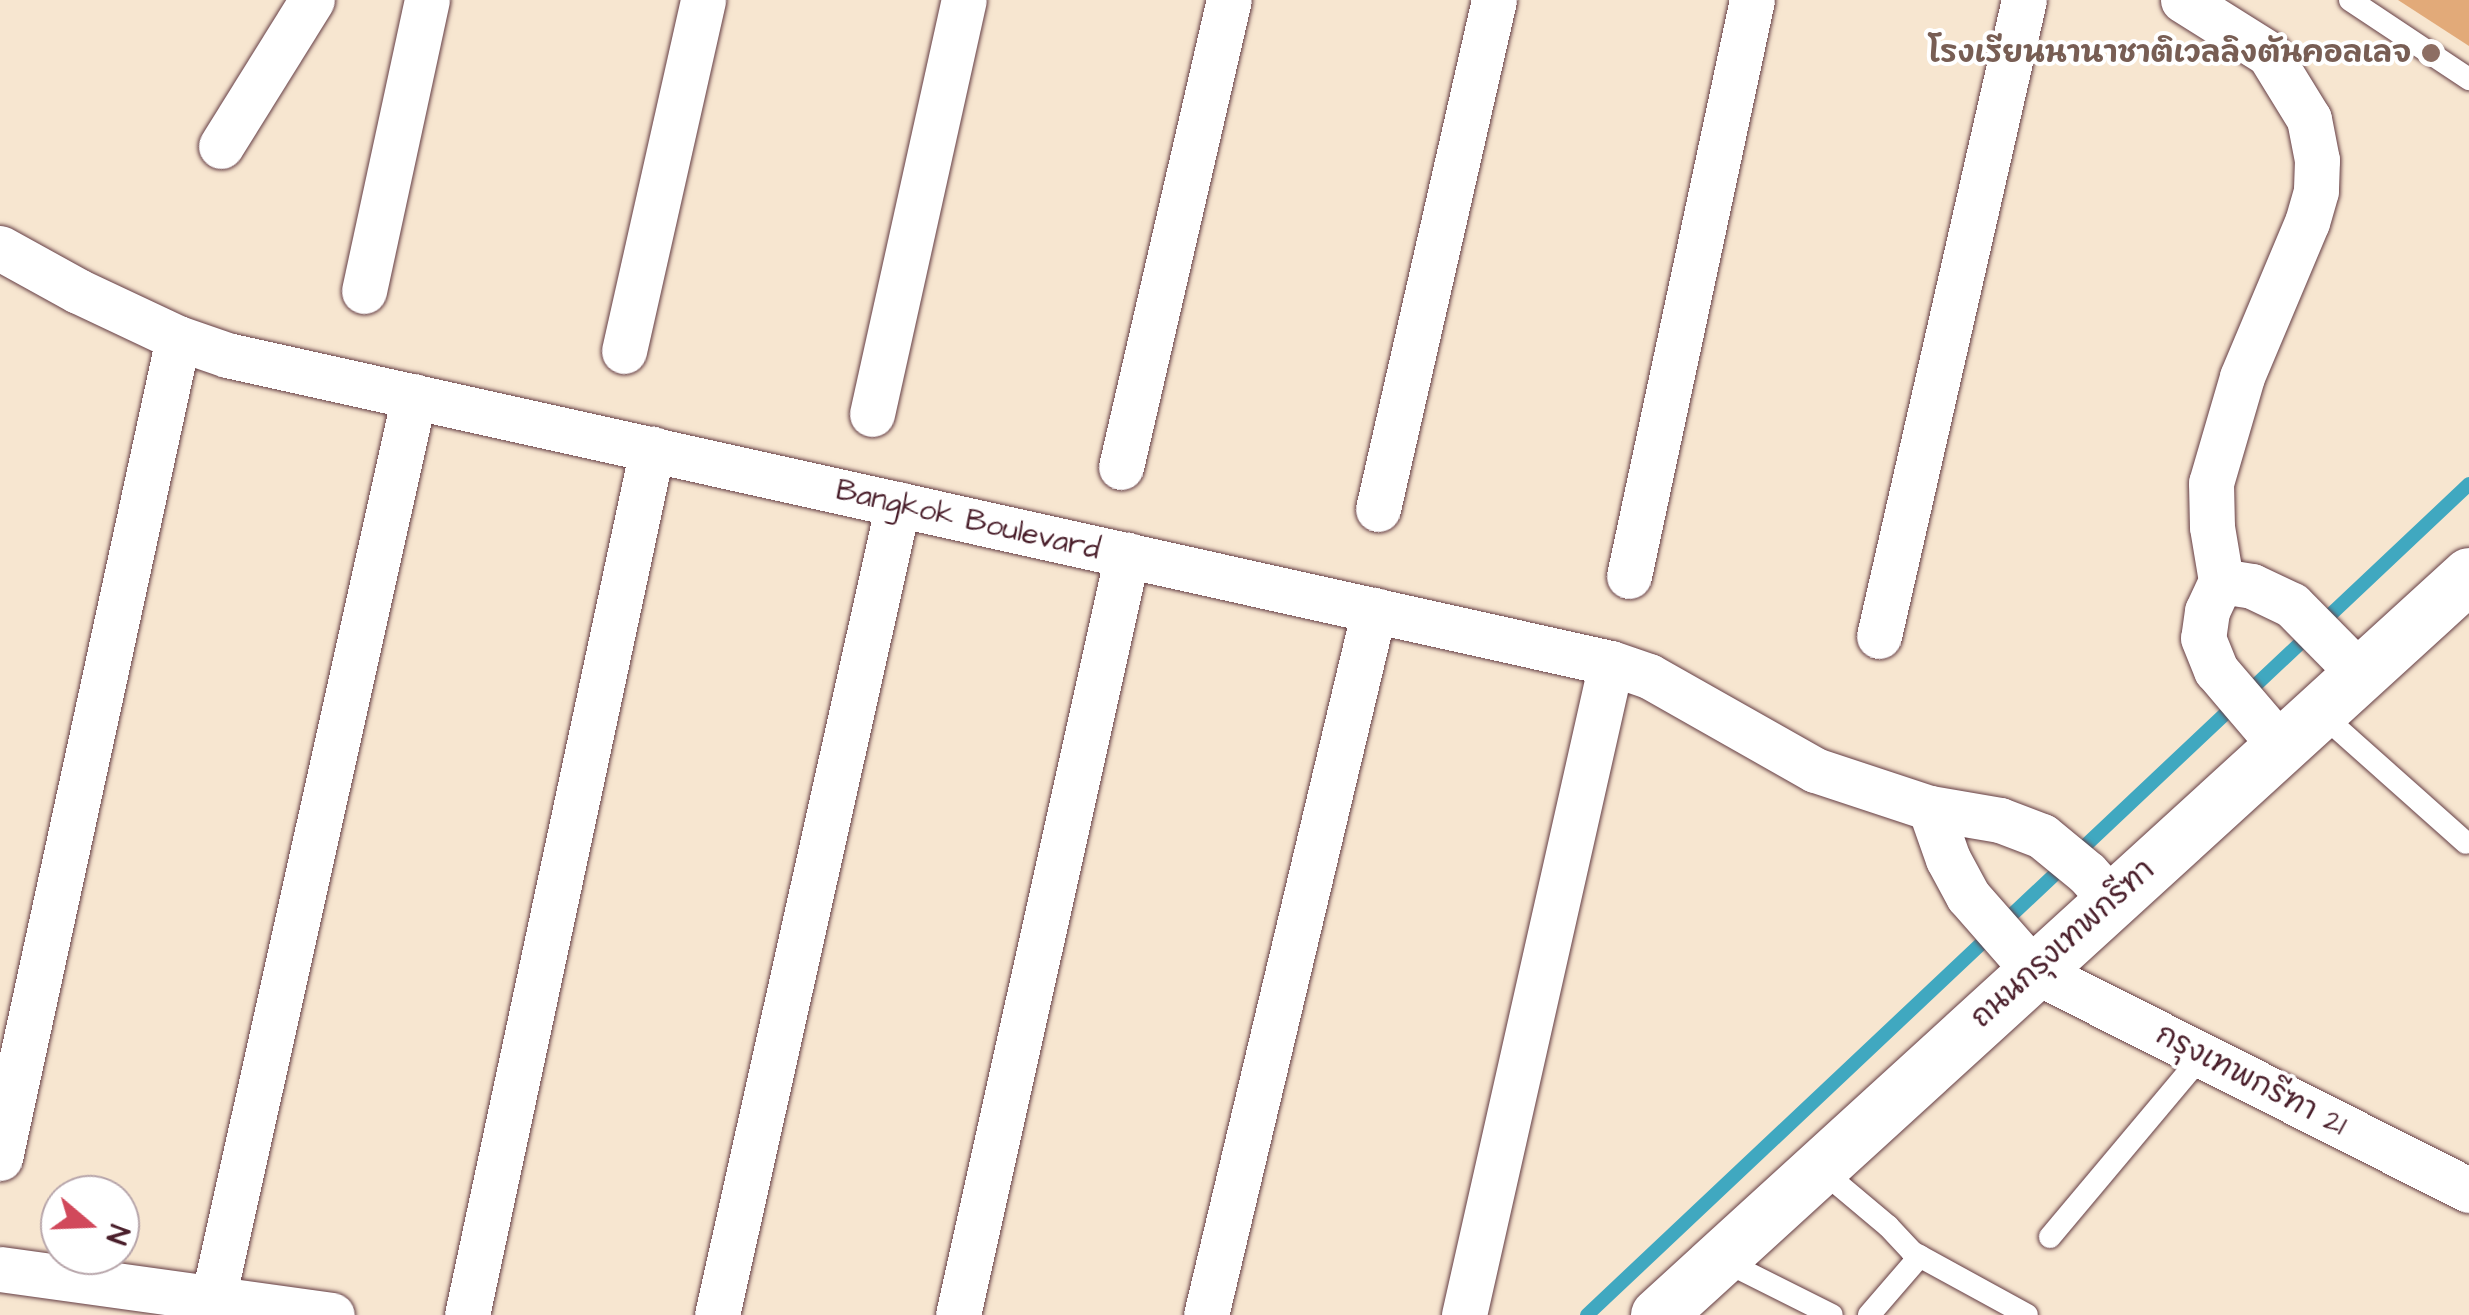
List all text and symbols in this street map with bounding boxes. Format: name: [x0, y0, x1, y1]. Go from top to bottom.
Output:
place label: โรงเรียนนานาชาติเวลลิงตันคอลเลจ: [1928, 35, 2411, 71]
marker: โรงเรียนนานาชาติเวลลิงตันคอลเลจ: [2420, 42, 2442, 64]
street label: Bangkok Boulevard: [832, 472, 1104, 568]
street label: ถนนกรุงเทพกรีฑา: [1964, 852, 2162, 1036]
street label: กรุงเทพกรีฑา 21: [2150, 1016, 2352, 1144]
north arrow: [40, 1175, 140, 1275]
text: N: [96, 1220, 138, 1249]

